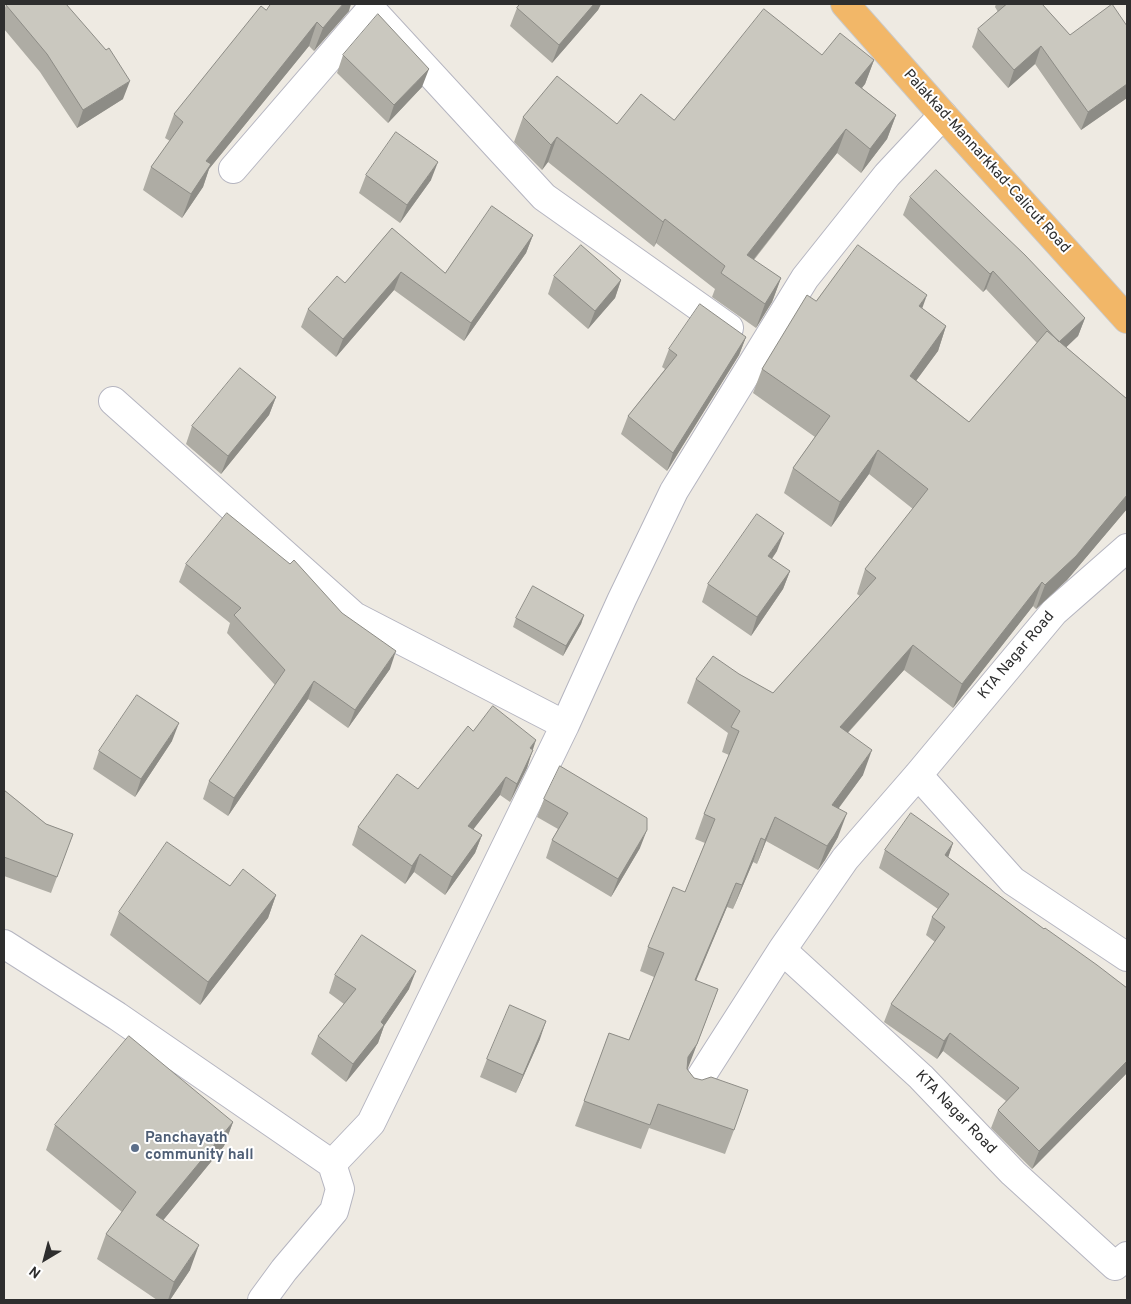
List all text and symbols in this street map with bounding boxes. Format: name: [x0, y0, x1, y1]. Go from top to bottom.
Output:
street label: Palakkad-Mannarkkad-Calicut Road: [899, 67, 1073, 257]
street label: KTA Nagar Road: [975, 608, 1059, 704]
street label: KTA Nagar Road: [911, 1067, 999, 1159]
place label: Panchayath community hall: [145, 1130, 254, 1165]
marker: Panchayath community hall: [129, 1142, 141, 1154]
north arrow: [20, 1234, 70, 1284]
text: N: [27, 1262, 45, 1281]

